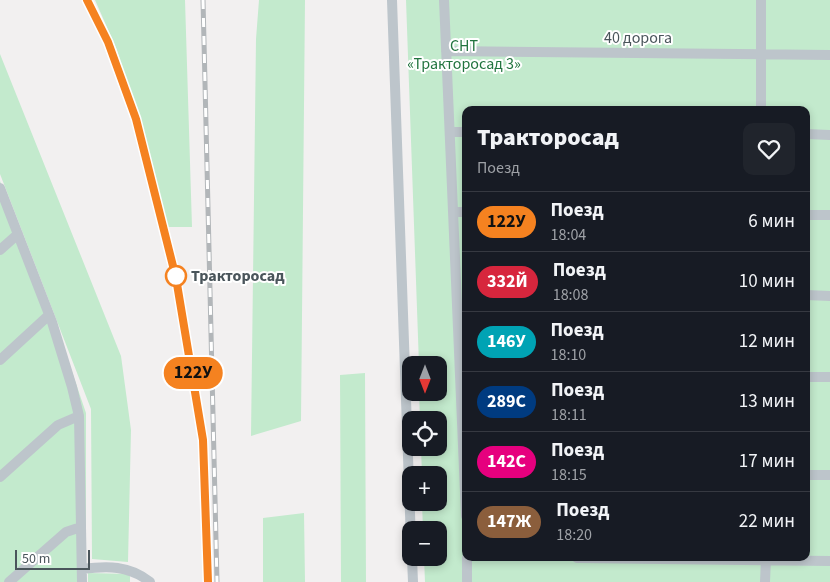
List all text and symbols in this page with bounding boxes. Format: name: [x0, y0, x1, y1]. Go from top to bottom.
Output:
street label: 40 дорога: [604, 27, 672, 49]
park label: СНТ «Тракторосад 3»: [407, 35, 521, 75]
text: Тракторосад: [477, 120, 619, 155]
button: heart: [743, 123, 795, 175]
text: Поезд: [477, 157, 520, 179]
text: Поезд: [551, 197, 604, 224]
text: 6 мин: [748, 208, 795, 235]
text: 122У: [487, 209, 526, 234]
text: 18:04: [551, 224, 586, 246]
text: Поезд: [553, 257, 606, 284]
marker: Тракторосад: [165, 265, 187, 287]
place label: Тракторосад: [191, 265, 285, 287]
text: 10 мин: [739, 268, 795, 295]
text: 332Й: [487, 269, 528, 294]
text: 18:08: [553, 284, 588, 306]
text: Поезд: [551, 317, 604, 344]
text: 12 мин: [739, 328, 795, 355]
text: 146У: [487, 329, 526, 354]
text: 18:10: [551, 344, 586, 366]
north arrow: [402, 356, 448, 401]
map controls: [402, 356, 447, 566]
line badge: 122У: [158, 357, 228, 389]
text: 122У: [174, 360, 212, 385]
text: Поезд: [551, 377, 604, 404]
text: 13 мин: [739, 388, 795, 415]
text: 289С: [487, 389, 526, 414]
text: 18:11: [551, 404, 587, 426]
button: locate: [402, 411, 447, 456]
text: Поезд: [551, 437, 604, 464]
text: 17 мин: [739, 448, 795, 475]
text: 142С: [487, 449, 526, 474]
text: 18:15: [551, 464, 587, 486]
button: +: [402, 466, 447, 511]
text: Поезд: [556, 497, 609, 524]
text: 22 мин: [739, 508, 795, 535]
text: 147Ж: [487, 509, 531, 534]
button: −: [402, 521, 447, 566]
text: 18:20: [556, 524, 592, 546]
scale bar: [15, 547, 90, 570]
text: 50 m: [22, 549, 50, 569]

